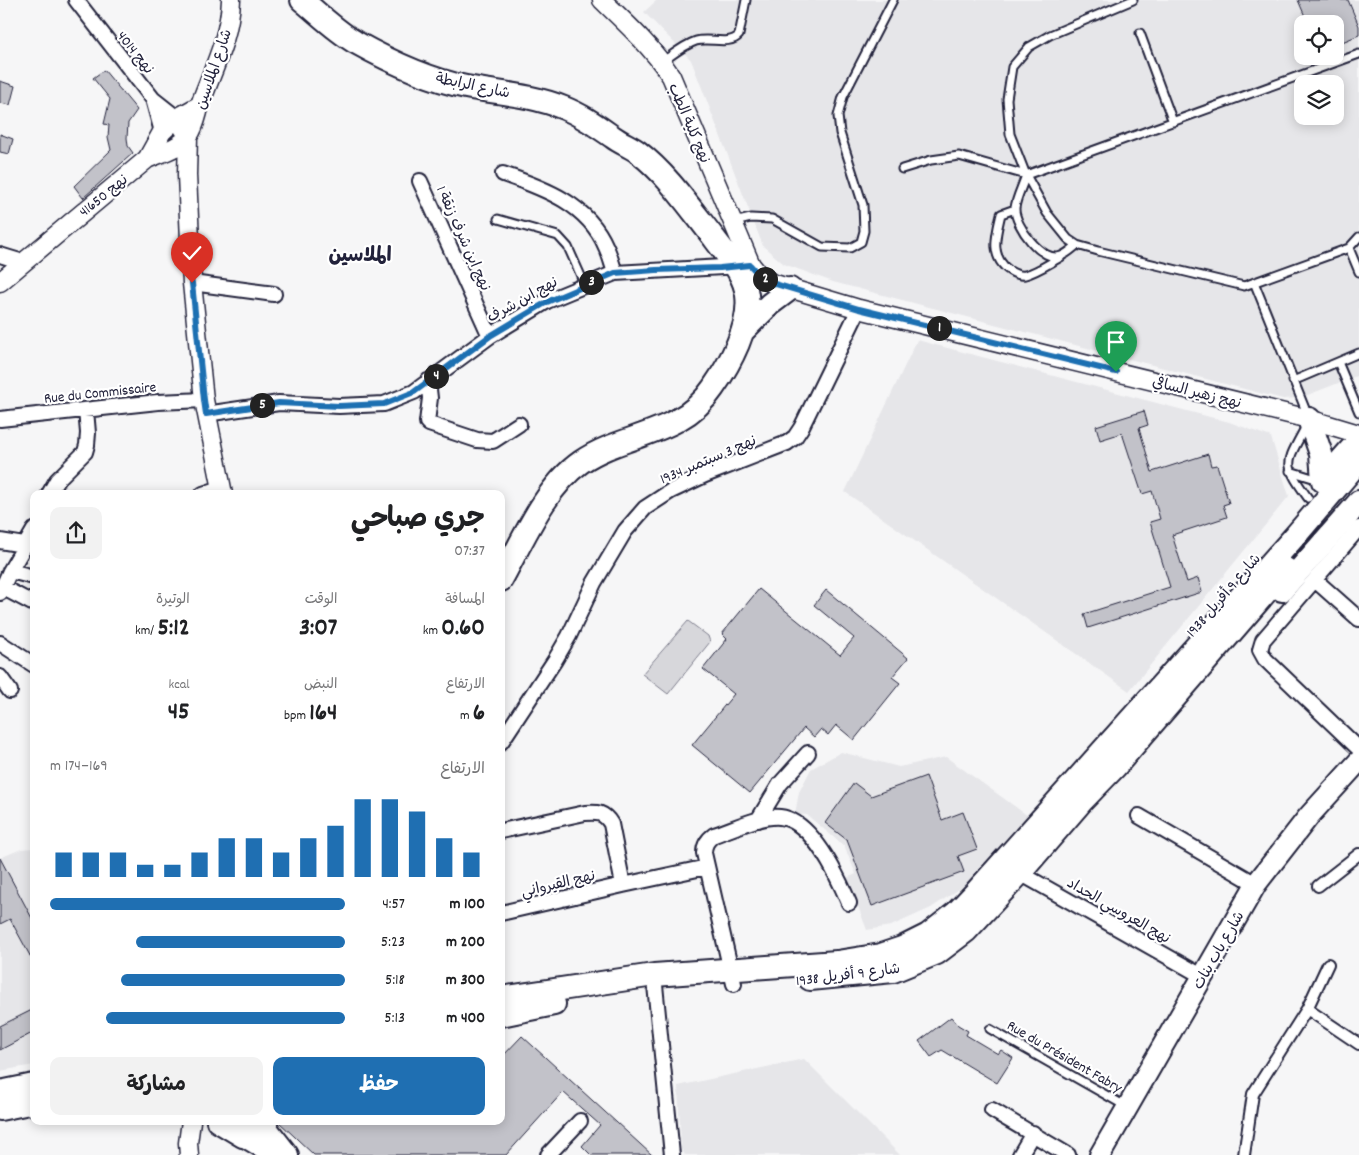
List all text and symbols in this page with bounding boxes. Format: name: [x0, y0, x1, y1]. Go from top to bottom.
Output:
map controls: [1294, 15, 1344, 125]
button: locate: [1294, 15, 1344, 65]
street label: نهج 4014: [110, 27, 158, 80]
street label: شارع الملاسين: [191, 27, 239, 113]
street label: شارع الرابطة: [433, 68, 512, 106]
button: layers: [1294, 75, 1344, 125]
street label: نهج كلية الطب: [661, 80, 715, 167]
street label: نهج 41650: [75, 170, 134, 223]
street label: نهج ابن شرف زنقة 1: [429, 183, 495, 295]
pin: [171, 232, 213, 283]
icon: check: [178, 239, 206, 267]
district label: الملاسين: [328, 243, 392, 271]
pin: 2: [752, 266, 778, 292]
text: 2: [762, 269, 769, 289]
pin: 3: [578, 270, 604, 294]
street label: نهج ابن شرف: [483, 272, 563, 329]
text: 3: [588, 272, 595, 292]
pin: 1: [926, 316, 952, 340]
text: 1: [938, 318, 941, 338]
pin: [1095, 321, 1137, 372]
icon: arrive: [1102, 328, 1130, 356]
pin: 4: [424, 364, 448, 388]
text: 4: [434, 366, 439, 386]
street label: نهج زهير السافي: [1150, 371, 1244, 416]
street label: Rue du Commissaire: [43, 377, 158, 411]
pin: 5: [250, 392, 274, 418]
text: 5: [259, 395, 266, 415]
street label: نهج 3 سبتمبر 1934: [657, 431, 761, 491]
text: جري صباحي: [351, 501, 485, 541]
button: share: [50, 507, 102, 559]
text: 07:37: [454, 540, 485, 563]
street label: شارع 9 أفريل 1938: [1182, 550, 1267, 643]
text: الوتيرة: [156, 590, 190, 610]
text: الوقت: [305, 590, 337, 610]
text: المسافة: [445, 590, 485, 610]
text: 5:12: [158, 611, 190, 647]
text: 3:07: [299, 611, 337, 647]
text: 0.60: [441, 611, 485, 647]
text: /km: [135, 621, 158, 641]
text: km: [423, 621, 441, 641]
text: kcal: [168, 675, 190, 695]
text: النبض: [304, 675, 337, 695]
text: الارتفاع: [446, 675, 485, 695]
text: 45: [168, 695, 190, 731]
text: 164: [309, 696, 337, 732]
text: 6: [473, 696, 485, 732]
text: bpm: [284, 706, 309, 726]
text: m: [460, 706, 473, 726]
text: 169–174 m: [50, 755, 108, 778]
text: الارتفاع: [440, 758, 485, 781]
street label: نهج القيرواني: [519, 866, 598, 904]
street label: نهج العروسي الحداد: [1062, 873, 1174, 950]
text: 4:57: [382, 893, 405, 916]
text: 100 m: [449, 893, 485, 916]
street label: شارع باب بنات: [1188, 908, 1251, 994]
text: 5:23: [381, 931, 405, 954]
text: 200 m: [446, 931, 485, 954]
street label: شارع 9 أفريل 1938: [795, 959, 902, 993]
text: 5:18: [385, 969, 405, 992]
text: 300 m: [446, 969, 485, 992]
text: 5:13: [384, 1007, 405, 1030]
text: 400 m: [446, 1007, 485, 1030]
street label: Rue du Président Fabry: [1002, 1016, 1127, 1100]
button: مشاركة: [50, 1057, 263, 1115]
button: حفظ: [273, 1057, 485, 1115]

